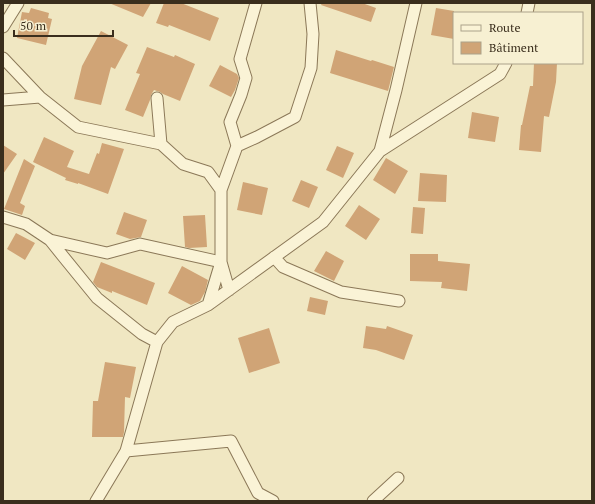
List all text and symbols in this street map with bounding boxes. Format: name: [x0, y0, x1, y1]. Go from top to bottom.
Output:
scale bar: [14, 12, 113, 38]
legend: [453, 12, 583, 64]
text: 50 m: [20, 18, 47, 33]
text: Route: [489, 20, 520, 35]
text: Bâtiment: [489, 40, 539, 55]

